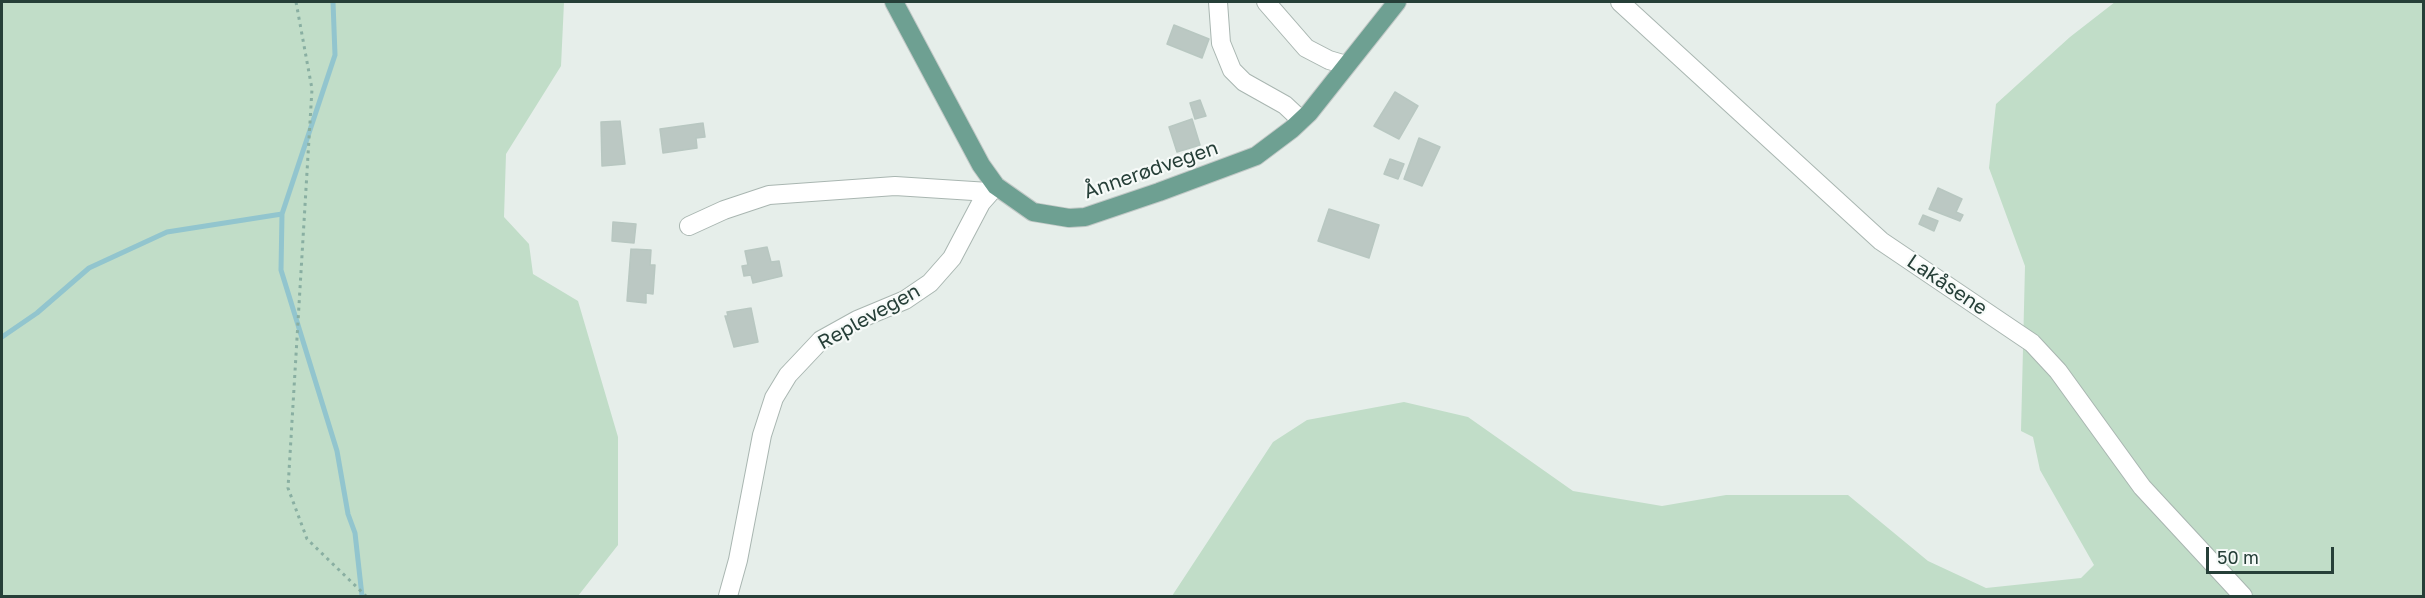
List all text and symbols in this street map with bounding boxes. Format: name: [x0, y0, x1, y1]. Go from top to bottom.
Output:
street label: Ånnerødvegen: [1081, 136, 1221, 204]
street label: Lakåsene: [1902, 249, 1992, 321]
street label: Replevegen: [814, 279, 924, 355]
scale bar: [2209, 535, 2336, 573]
text: 50 m: [2217, 546, 2259, 568]

